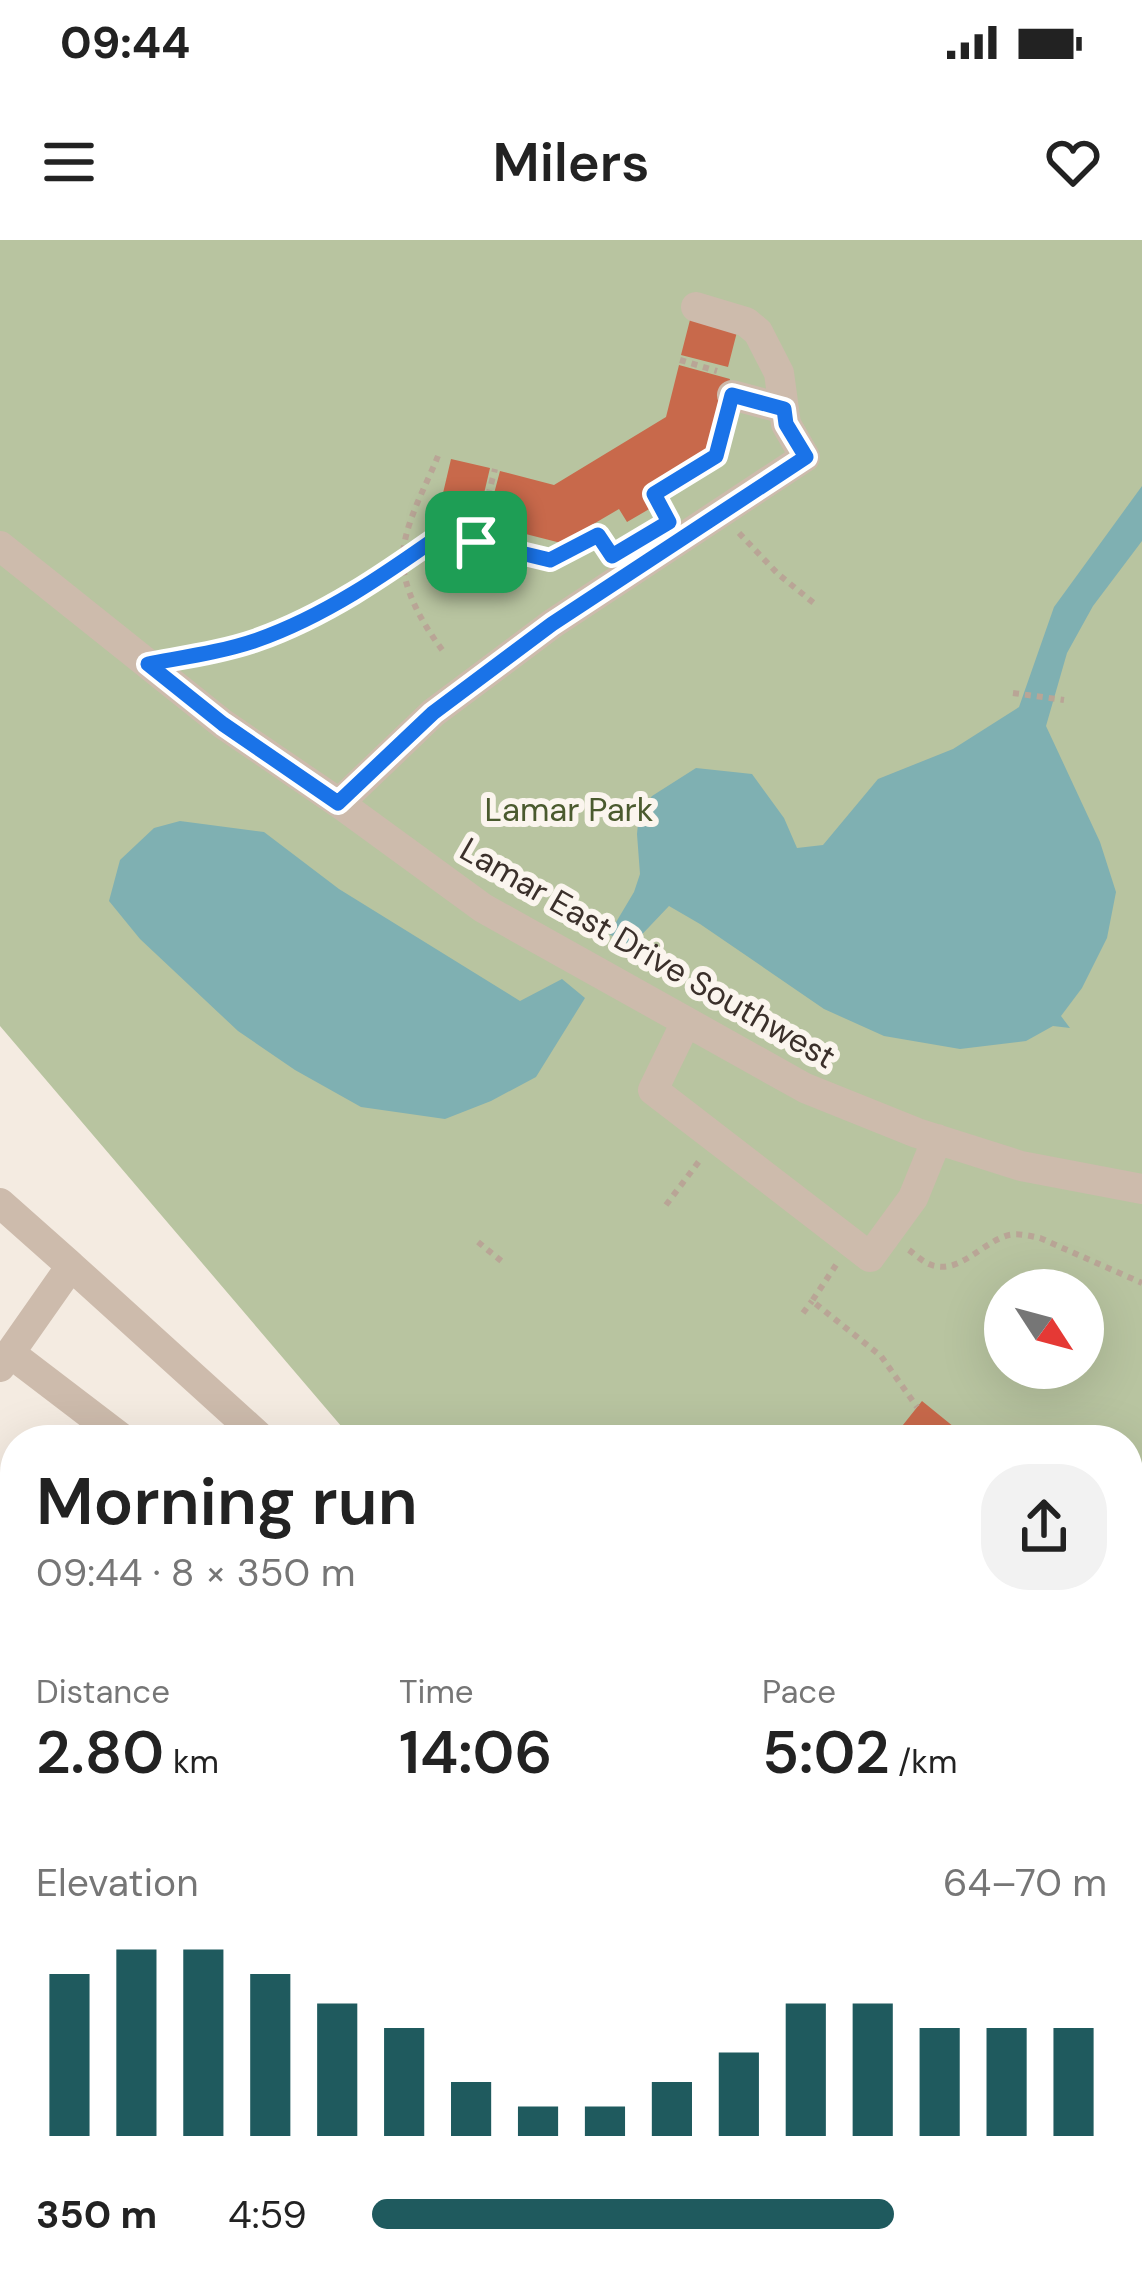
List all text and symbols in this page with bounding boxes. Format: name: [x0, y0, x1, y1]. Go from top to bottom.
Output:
text: 09:44: [60, 13, 190, 72]
text: Milers: [493, 127, 649, 198]
icon: menu: [36, 129, 102, 195]
icon: heart: [1040, 129, 1106, 195]
pin: [425, 491, 527, 593]
icon: arrive: [443, 509, 509, 575]
park label: Lamar Park: [485, 788, 654, 831]
street label: Lamar East Drive Southwest: [453, 828, 843, 1078]
north arrow: [984, 1269, 1104, 1389]
map controls: [984, 1269, 1104, 1389]
text: Morning run: [36, 1459, 418, 1544]
button: share: [981, 1464, 1107, 1590]
text: 09:44 · 8 × 350 m: [36, 1547, 355, 1598]
text: Distance: [36, 1670, 170, 1713]
text: Time: [399, 1670, 474, 1713]
text: Pace: [762, 1670, 836, 1713]
text: 2.80: [36, 1713, 164, 1792]
text: 14:06: [399, 1713, 552, 1792]
text: 5:02: [762, 1713, 890, 1792]
text: km: [164, 1740, 219, 1783]
text: /km: [890, 1740, 957, 1783]
text: Elevation: [36, 1857, 199, 1908]
text: 64–70 m: [943, 1857, 1107, 1908]
text: 350 m: [36, 2189, 157, 2240]
text: 4:59: [228, 2189, 307, 2240]

